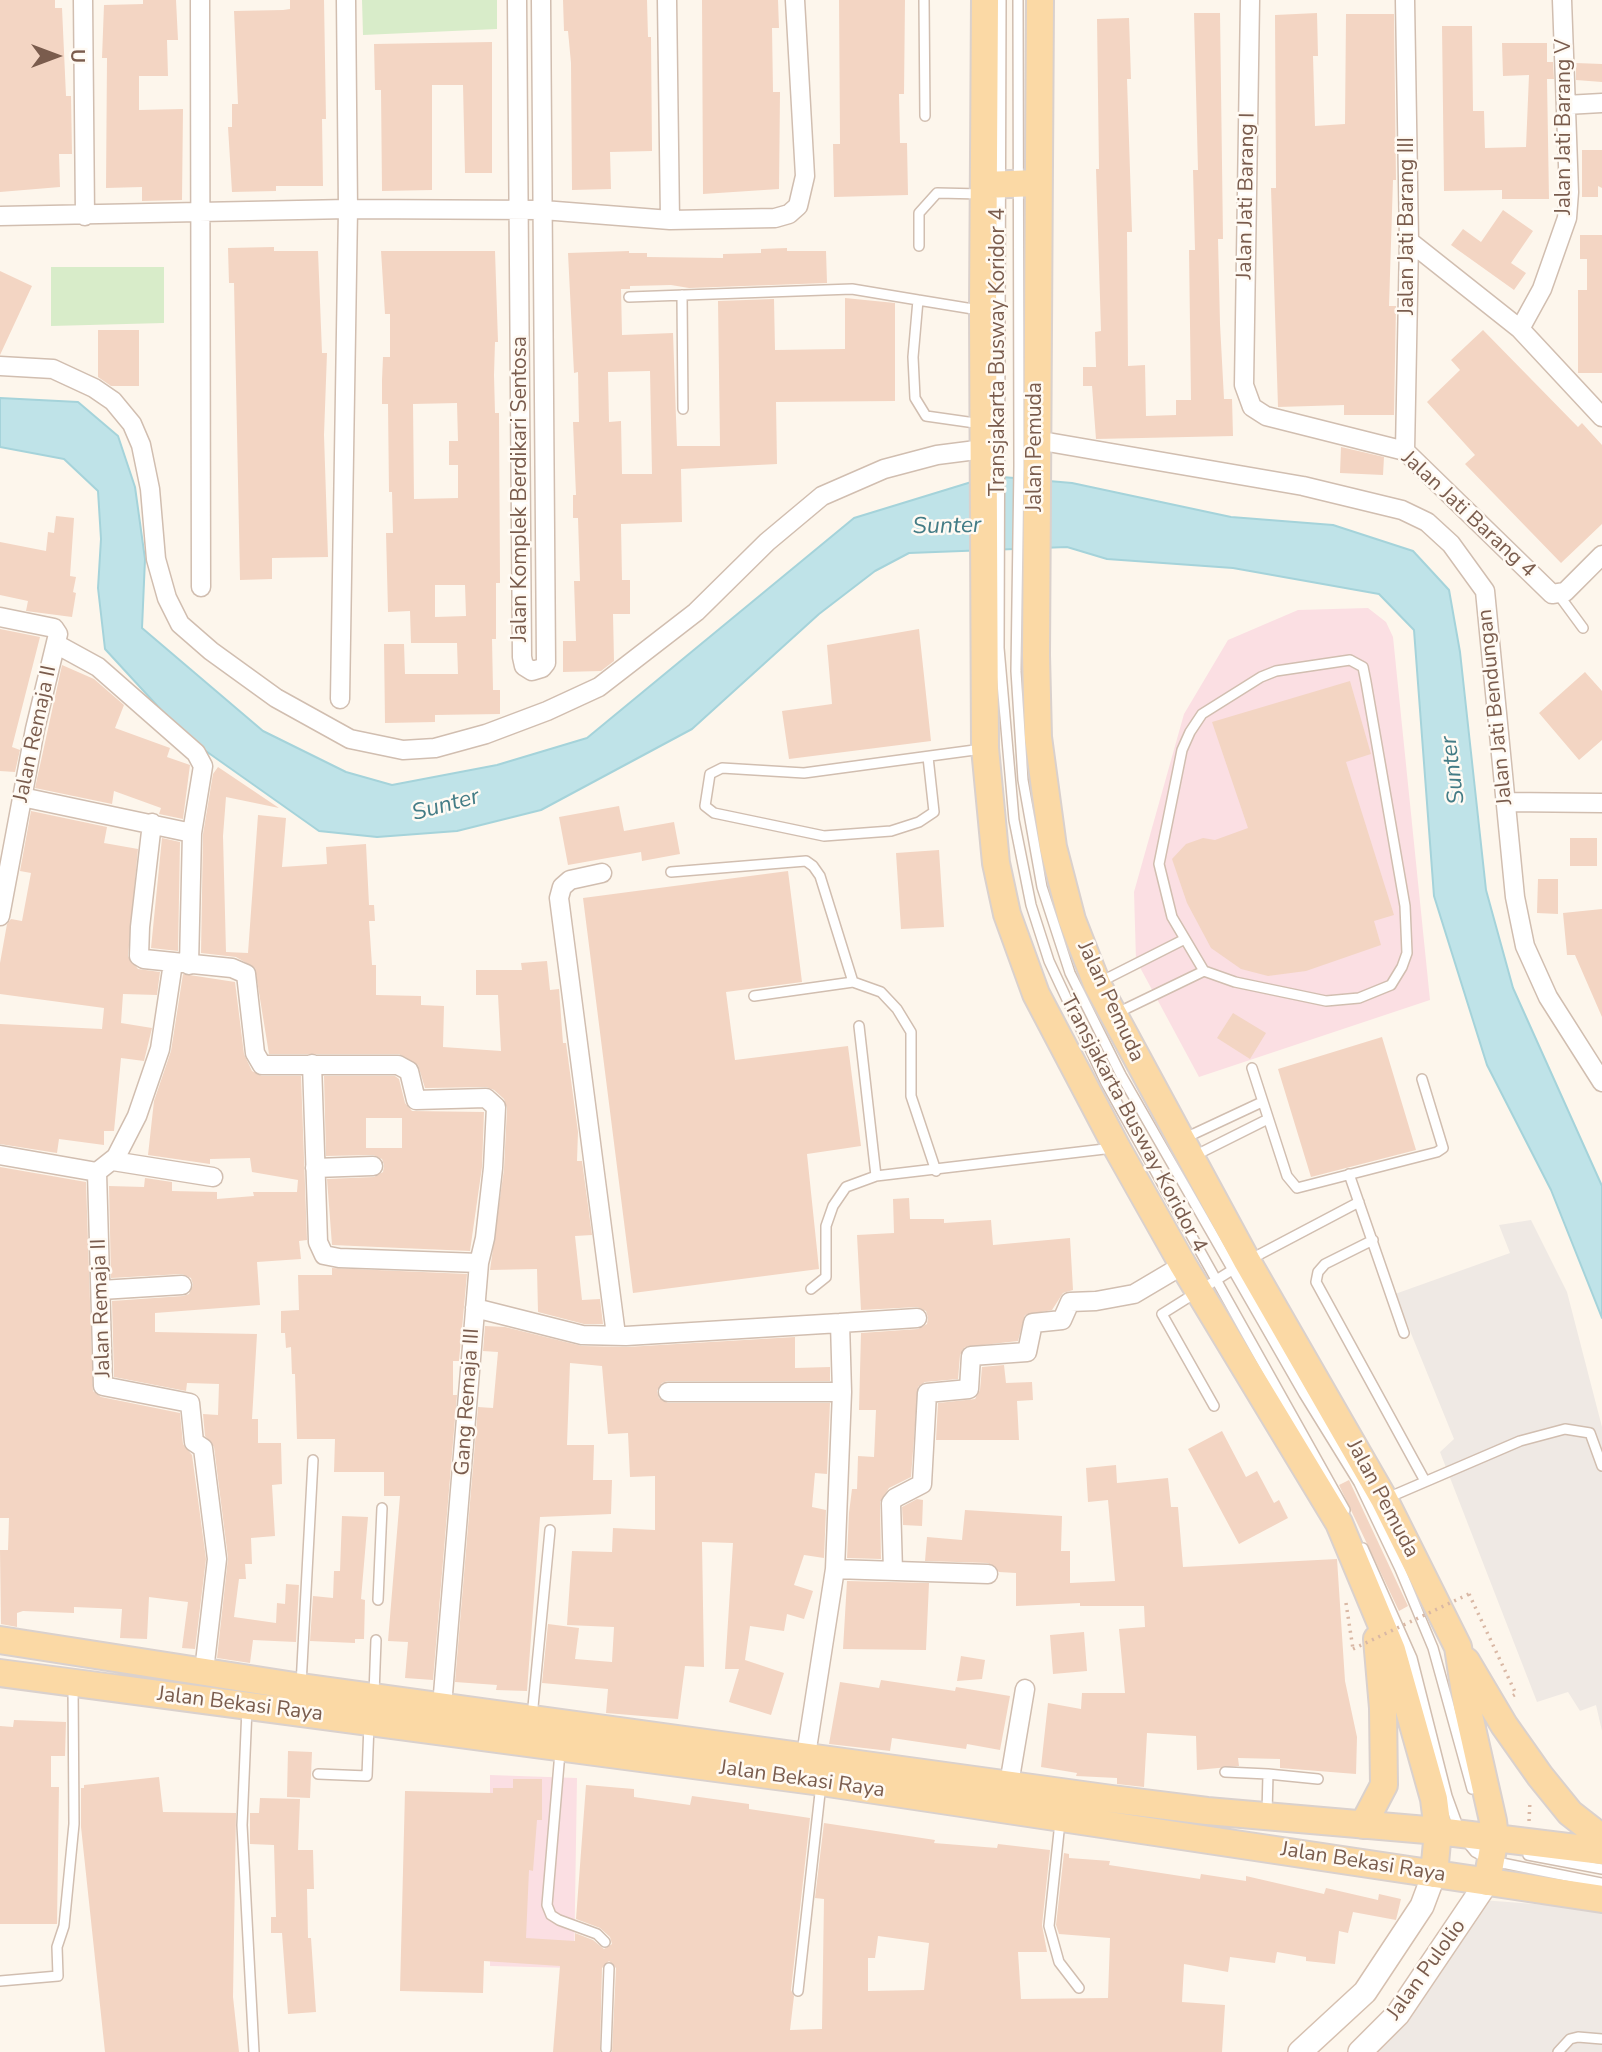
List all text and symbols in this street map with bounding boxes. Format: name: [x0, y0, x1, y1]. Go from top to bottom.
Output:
north arrow: [21, 21, 91, 91]
street label: Jalan Jati Barang V: [1552, 39, 1578, 215]
text: U: [64, 49, 90, 63]
street label: Jalan Jati Barang I: [1233, 112, 1261, 280]
street label: Jalan Jati Barang III: [1395, 137, 1421, 315]
street label: Transjakarta Busway Koridor 4: [986, 208, 1012, 496]
street label: Jalan Komplek Berdikari Sentosa: [508, 336, 534, 642]
street label: Jalan Pemuda: [1023, 382, 1049, 512]
street label: Jalan Jati Barang 4: [1396, 446, 1540, 584]
water label: Sunter: [913, 513, 981, 541]
street label: Jalan Jati Bendungan: [1473, 608, 1519, 806]
street label: Jalan Remaja II: [9, 663, 63, 805]
water label: Sunter: [1436, 734, 1472, 806]
water label: Sunter: [409, 784, 483, 828]
street label: Jalan Pemuda: [1071, 938, 1149, 1066]
street label: Transjakarta Busway Koridor 4: [1054, 991, 1212, 1257]
street label: Jalan Remaja II: [87, 1238, 117, 1378]
street label: Gang Remaja III: [450, 1327, 486, 1477]
street label: Jalan Pemuda: [1340, 1436, 1424, 1562]
street label: Jalan Bekasi Raya: [156, 1682, 324, 1728]
street label: Jalan Bekasi Raya: [718, 1756, 886, 1804]
street label: Jalan Bekasi Raya: [1279, 1838, 1447, 1888]
street label: Jalan Pulolio: [1382, 1915, 1472, 2025]

